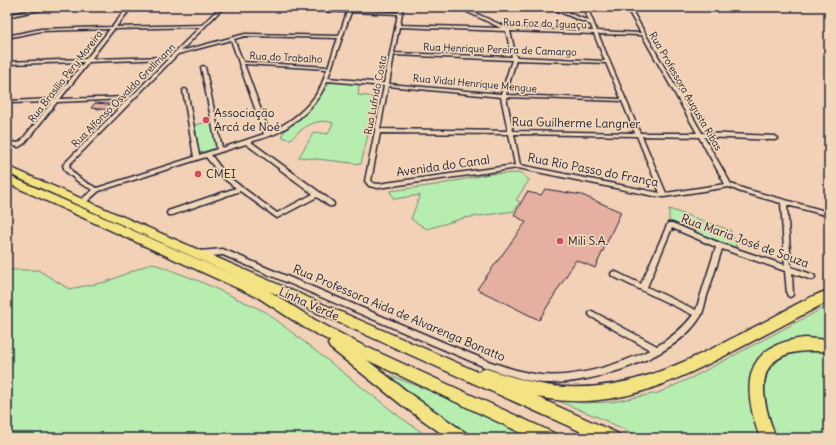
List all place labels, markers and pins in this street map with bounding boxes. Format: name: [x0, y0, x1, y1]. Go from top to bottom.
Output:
place label: Associação Arcá de Noé: [214, 105, 280, 134]
marker: Associação Arcá de Noé: [201, 115, 211, 125]
place label: CMEI: [206, 166, 236, 181]
marker: CMEI: [193, 169, 203, 179]
place label: Mili S.A.: [568, 233, 608, 248]
marker: Mili S.A.: [555, 236, 565, 246]

